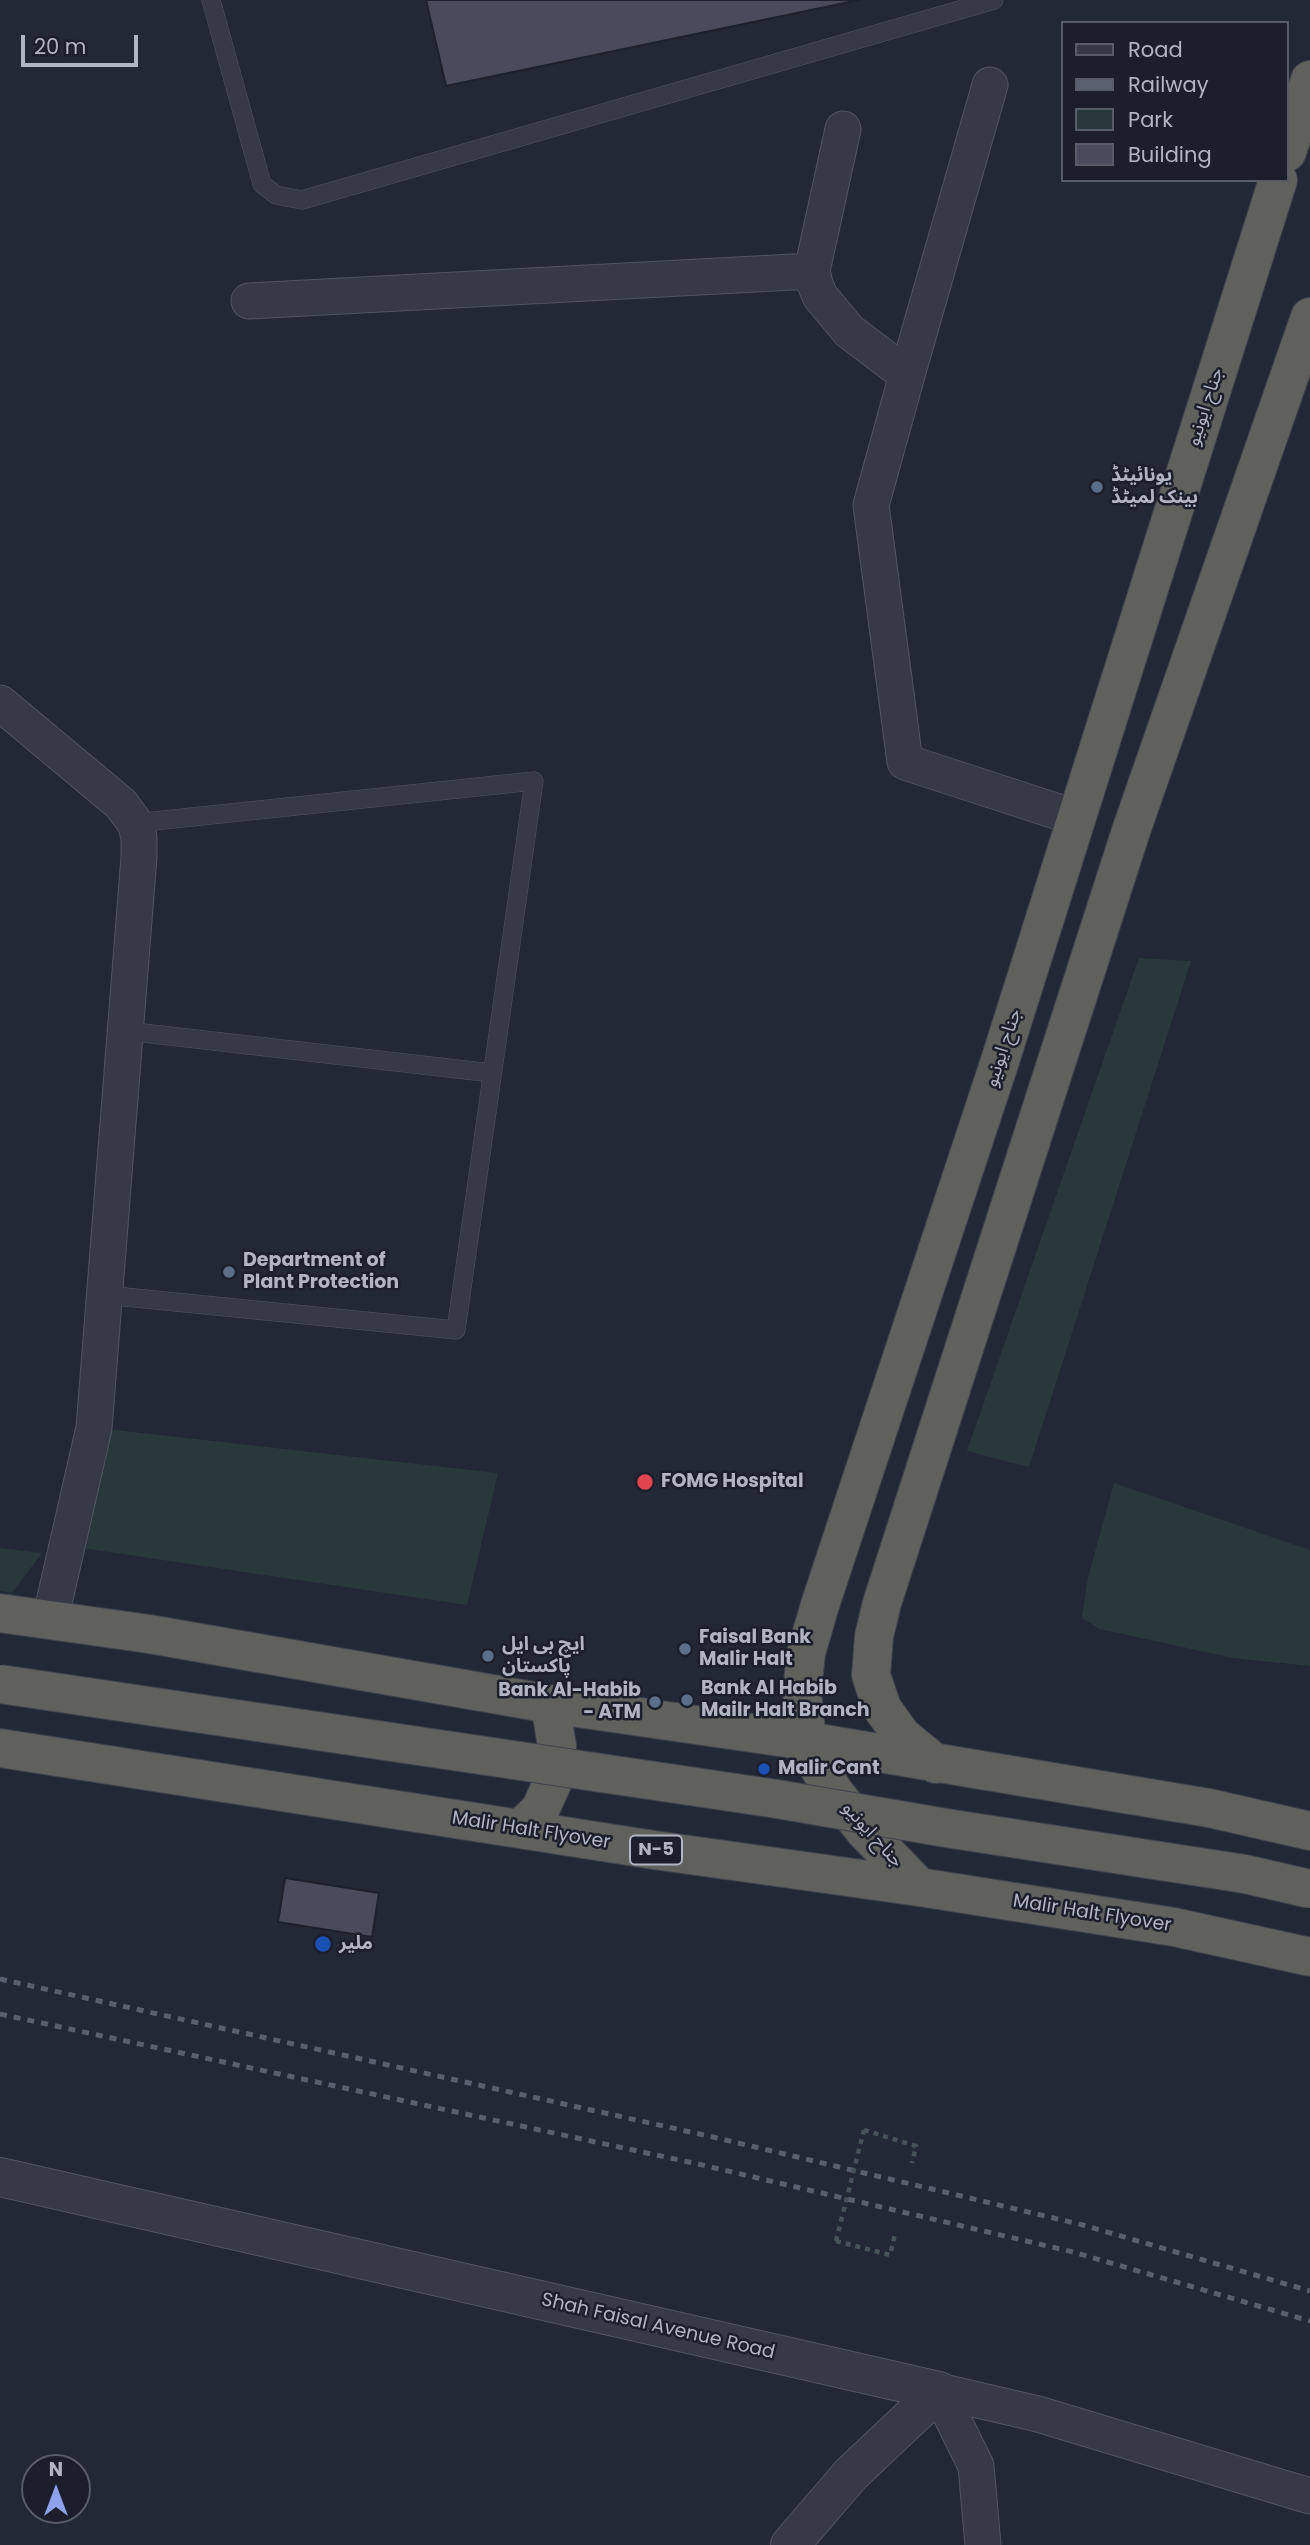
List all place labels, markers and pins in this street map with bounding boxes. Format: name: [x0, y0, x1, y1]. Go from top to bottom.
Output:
place label: یونائیٹڈ بینک لمیٹڈ: [1111, 465, 1198, 509]
marker: یونائیٹڈ بینک لمیٹڈ: [1089, 479, 1105, 495]
place label: Department of Plant Protection: [243, 1250, 399, 1294]
marker: Department of Plant Protection: [221, 1264, 237, 1280]
place label: FOMG Hospital: [661, 1471, 804, 1493]
marker: FOMG Hospital: [635, 1472, 655, 1492]
place label: Faisal Bank Malir Halt: [699, 1627, 811, 1671]
place label: ایچ بی ایل پاکستان: [502, 1634, 585, 1678]
marker: Faisal Bank Malir Halt: [677, 1641, 693, 1657]
marker: ایچ بی ایل پاکستان: [480, 1648, 496, 1664]
place label: Bank Al Habib Mailr Halt Branch: [701, 1678, 870, 1722]
place label: Bank Al-Habib - ATM: [498, 1680, 641, 1724]
marker: Bank Al Habib Mailr Halt Branch: [679, 1692, 695, 1708]
marker: Bank Al-Habib - ATM: [647, 1694, 663, 1710]
place label: Malir Cant: [778, 1758, 880, 1780]
marker: Malir Cant: [756, 1761, 772, 1777]
place label: ملیر: [339, 1933, 373, 1955]
marker: ملیر: [313, 1934, 333, 1954]

